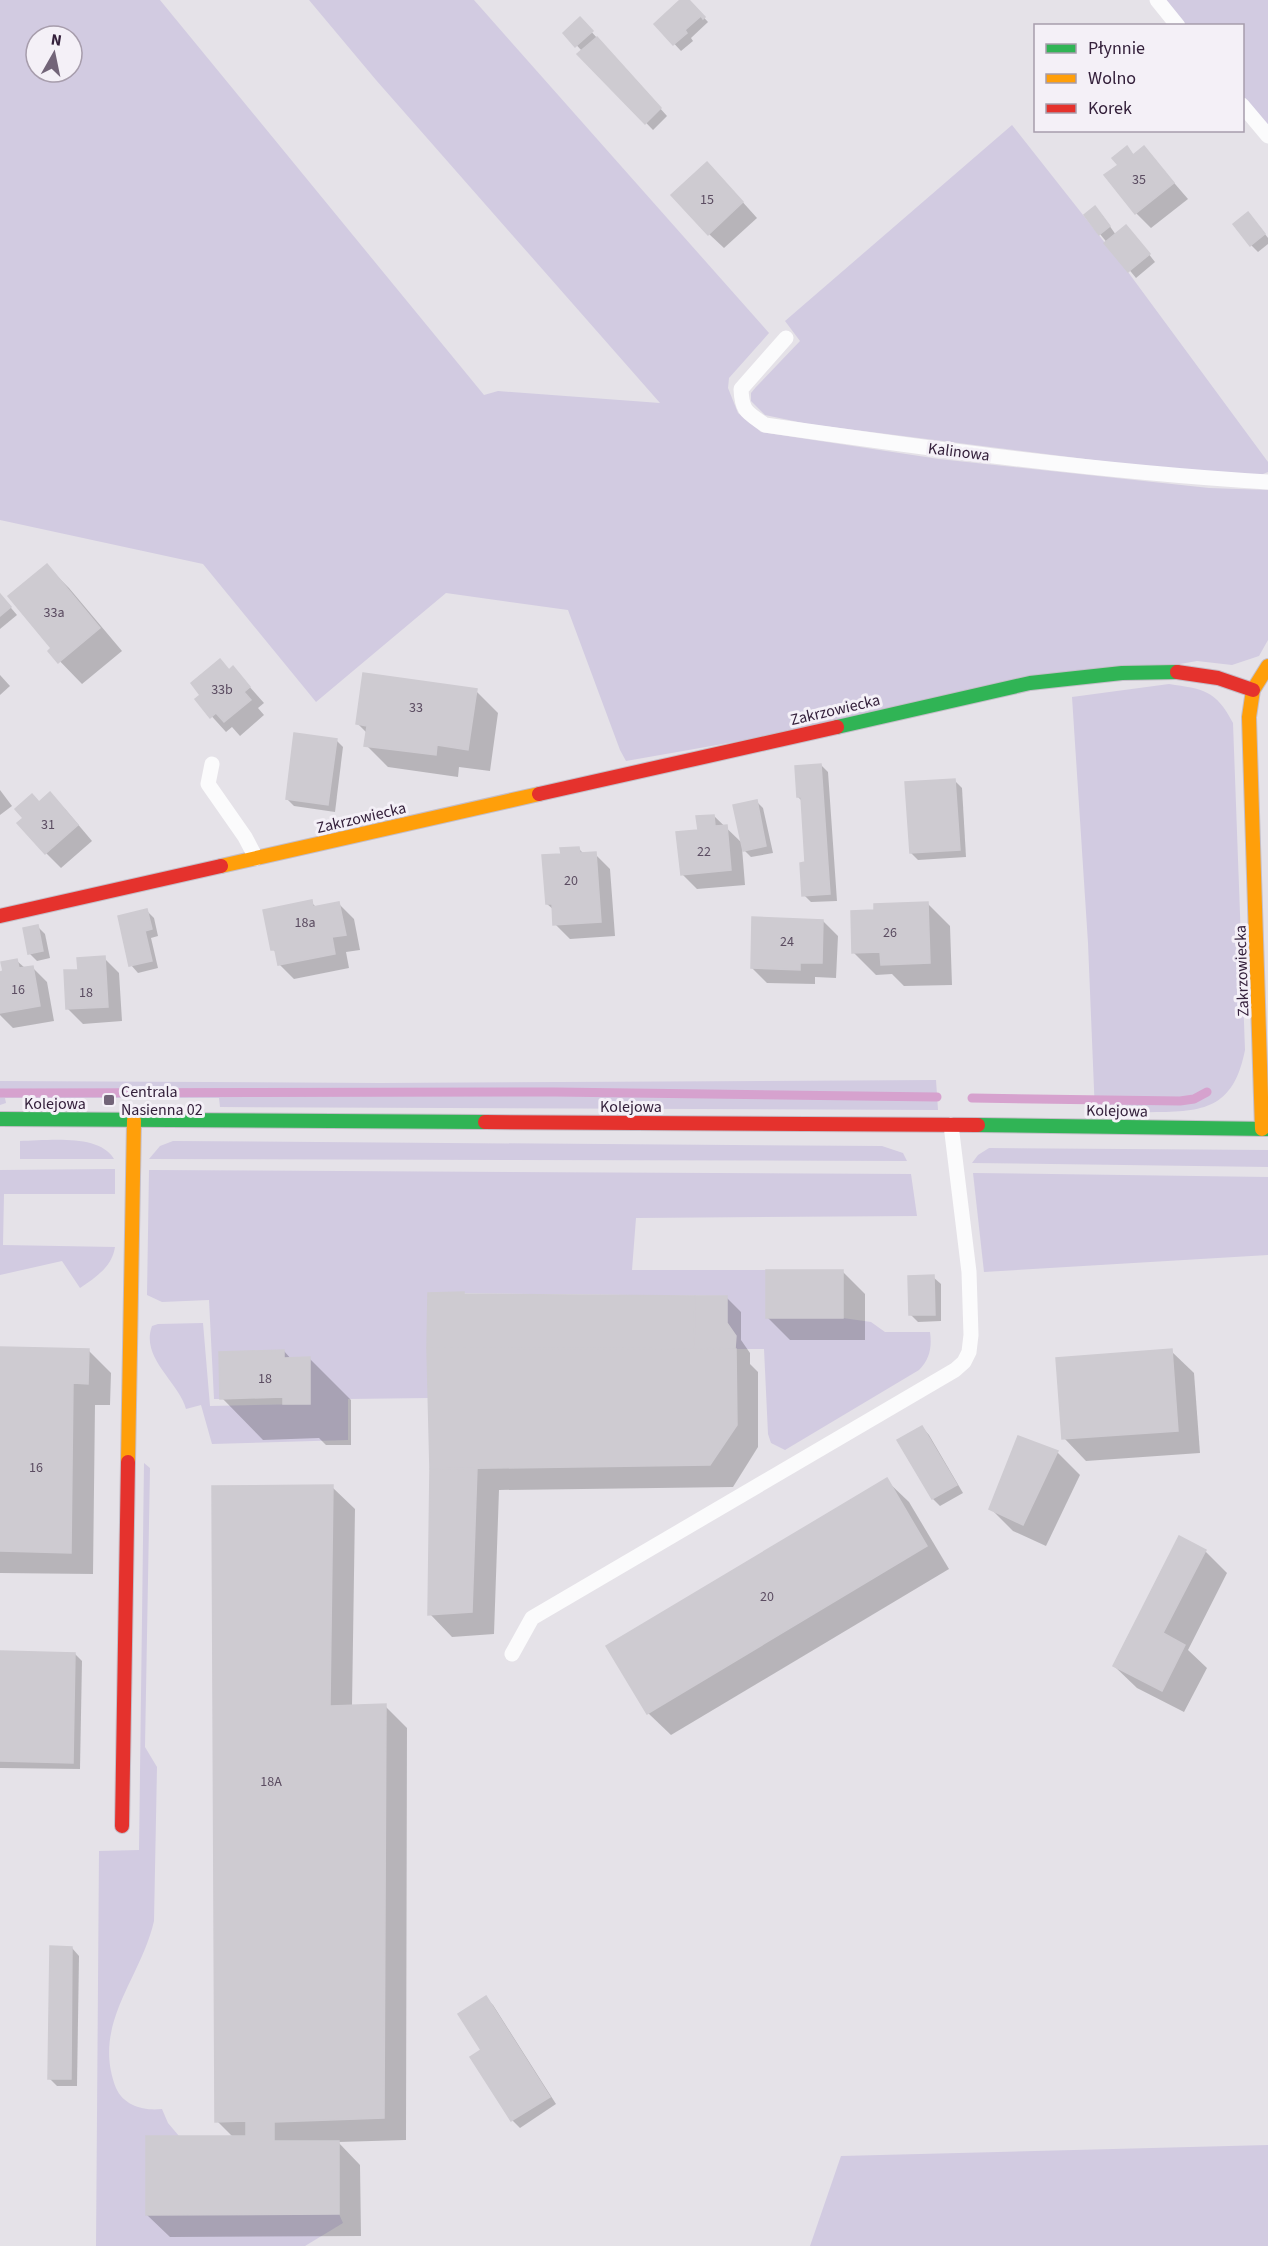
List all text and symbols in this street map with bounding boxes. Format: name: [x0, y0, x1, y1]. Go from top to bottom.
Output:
north arrow: [24, 24, 84, 84]
legend: [1034, 24, 1244, 132]
text: N: [49, 28, 63, 52]
text: Płynnie: [1088, 36, 1145, 61]
text: Wolno: [1088, 66, 1136, 91]
text: Korek: [1088, 96, 1132, 121]
house number: 35: [1132, 170, 1146, 190]
house number: 15: [700, 190, 714, 210]
street label: Kalinowa: [927, 437, 991, 467]
house number: 33a: [44, 603, 64, 623]
house number: 33b: [211, 680, 233, 700]
street label: Zakrzowiecka: [788, 689, 882, 731]
house number: 33: [409, 698, 423, 718]
street label: Zakrzowiecka: [314, 797, 408, 839]
house number: 31: [41, 815, 55, 835]
house number: 22: [697, 842, 711, 862]
house number: 20: [564, 871, 578, 891]
house number: 18a: [295, 913, 315, 933]
house number: 26: [883, 923, 897, 943]
street label: Zakrzowiecka: [1229, 925, 1255, 1017]
house number: 24: [780, 932, 794, 952]
house number: 16: [11, 980, 25, 1000]
house number: 18: [79, 983, 93, 1003]
place label: Centrala Nasienna 02: [121, 1081, 203, 1121]
street label: Kolejowa: [24, 1093, 86, 1115]
marker: Centrala Nasienna 02: [102, 1093, 116, 1107]
street label: Kolejowa: [600, 1096, 662, 1118]
street label: Kolejowa: [1086, 1099, 1148, 1123]
house number: 18: [258, 1369, 272, 1389]
house number: 16: [29, 1458, 43, 1478]
house number: 20: [760, 1587, 774, 1607]
house number: 18A: [260, 1772, 282, 1792]

